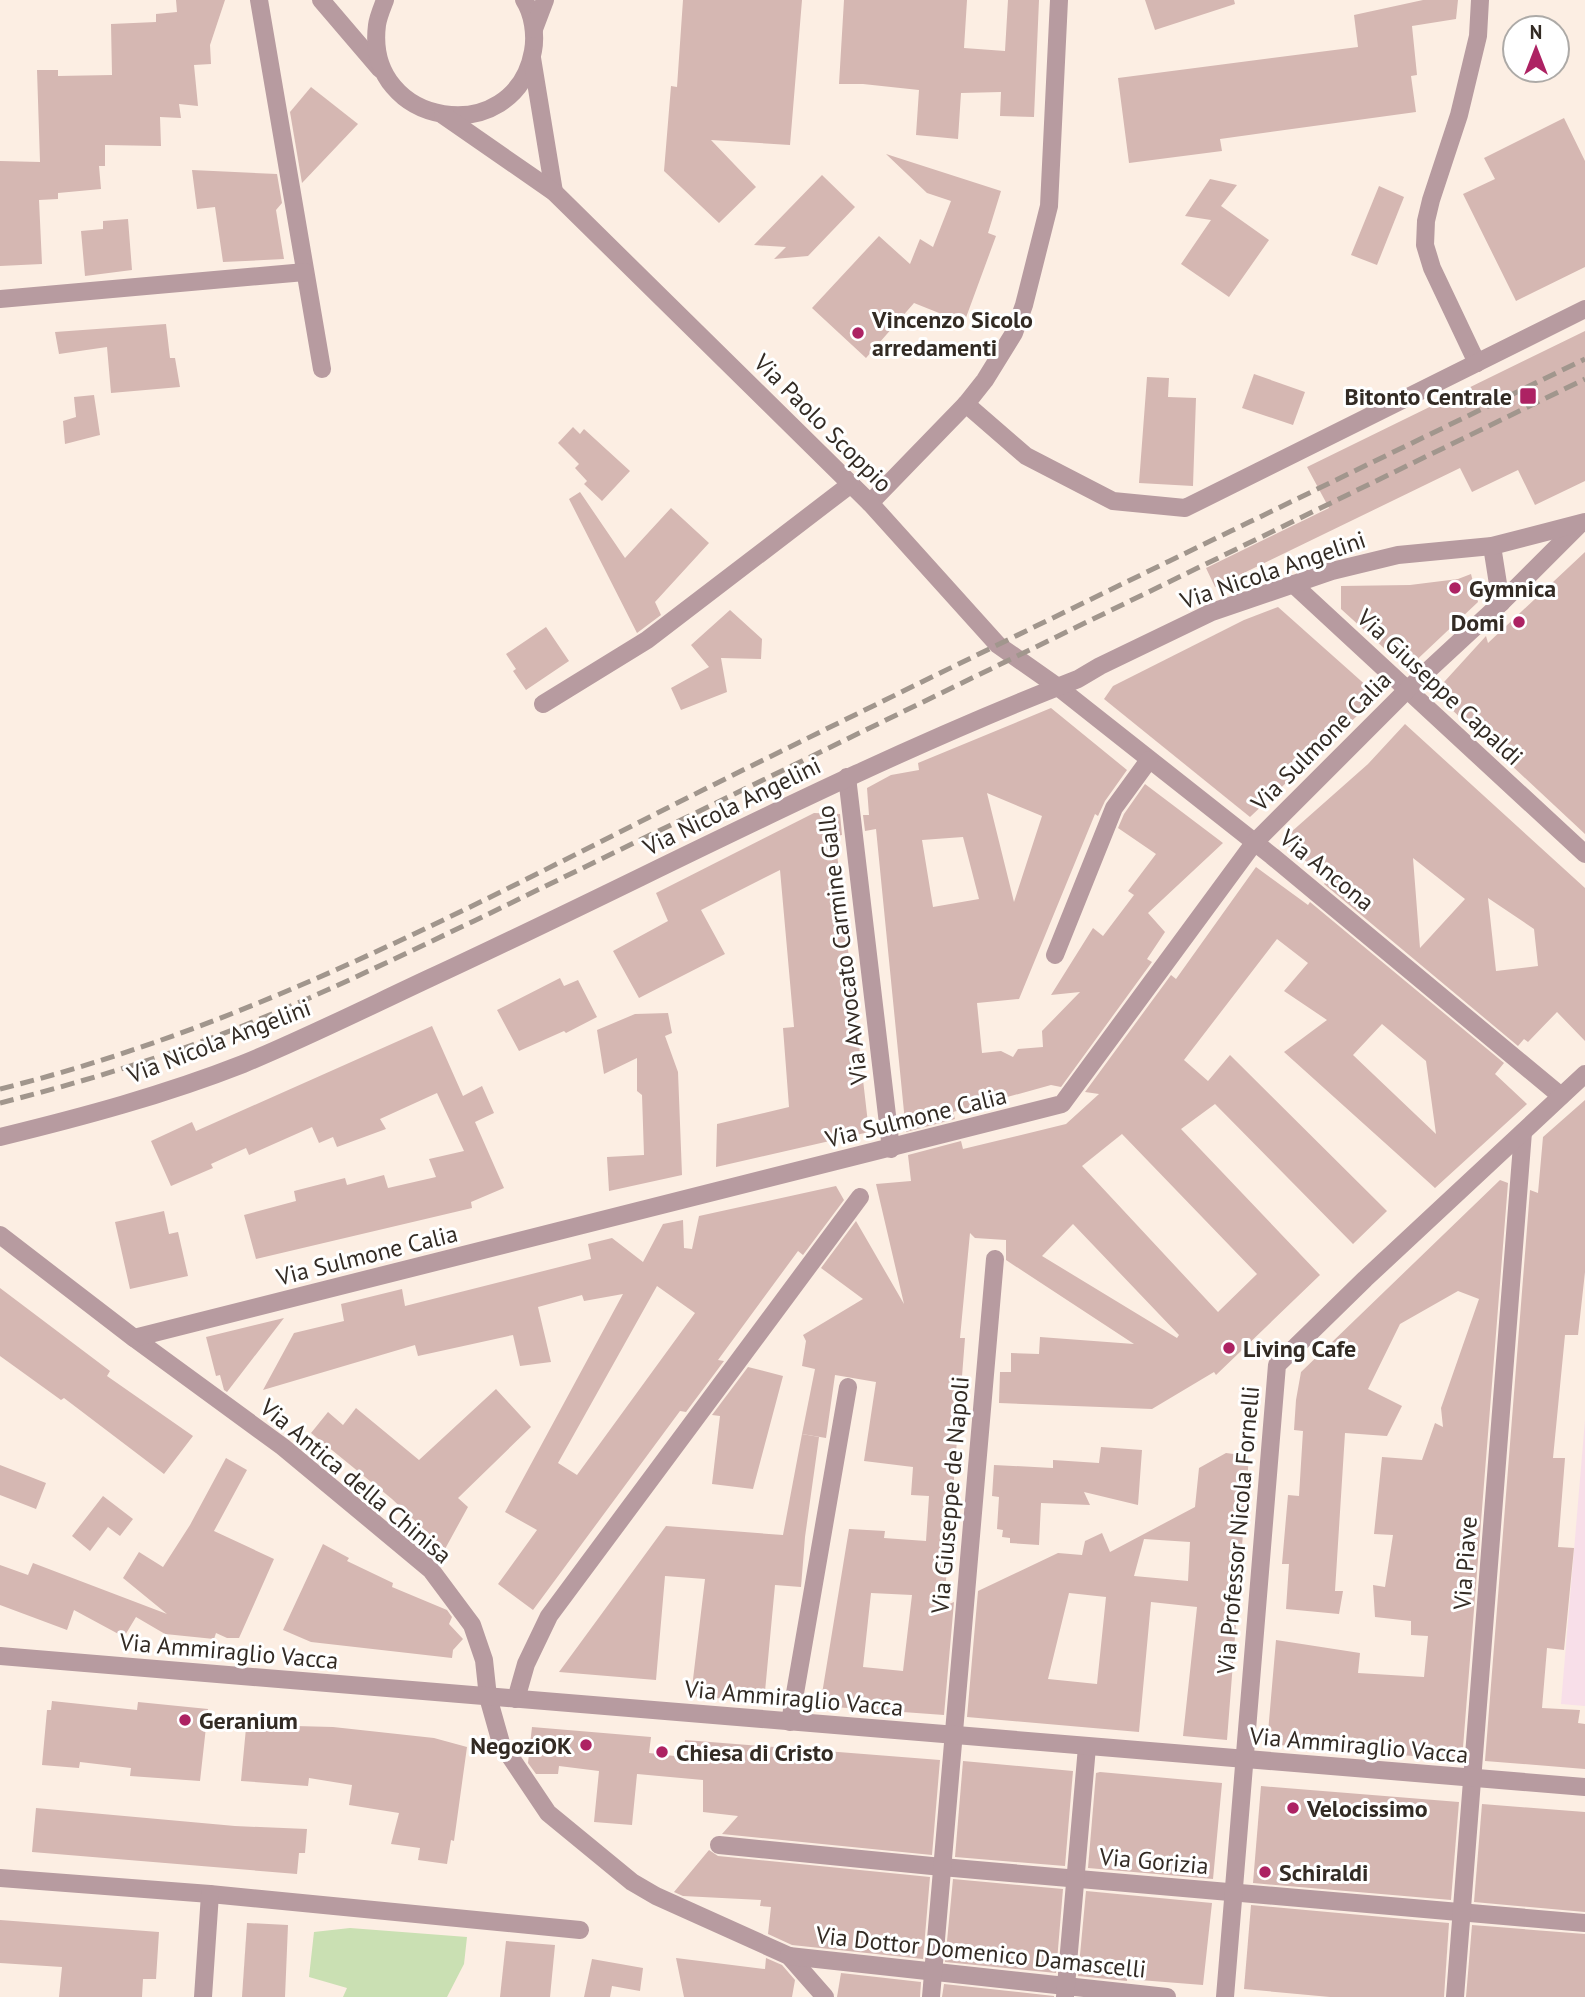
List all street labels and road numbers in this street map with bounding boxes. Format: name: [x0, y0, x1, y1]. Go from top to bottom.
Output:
street label: Via Paolo Scoppio: [747, 347, 899, 499]
street label: Via Nicola Angelini: [1175, 524, 1370, 617]
street label: Via Giuseppe Capaldi: [1350, 601, 1529, 772]
street label: Via Sulmone Calia: [1244, 664, 1398, 818]
street label: Via Nicola Angelini: [637, 750, 826, 863]
street label: Via Avvocato Carmine Gallo: [809, 804, 875, 1087]
street label: Via Ancona: [1273, 822, 1381, 918]
street label: Via Nicola Angelini: [122, 992, 315, 1091]
street label: Via Sulmone Calia: [821, 1079, 1010, 1155]
street label: Via Sulmone Calia: [272, 1217, 461, 1293]
street label: Via Giuseppe de Napoli: [924, 1375, 976, 1616]
street label: Via Professor Nicola Fornelli: [1210, 1385, 1266, 1676]
street label: Via Antica della Chinisa: [253, 1391, 458, 1570]
street label: Via Piave: [1446, 1515, 1484, 1612]
street label: Via Ammiraglio Vacca: [117, 1626, 340, 1676]
street label: Via Ammiraglio Vacca: [682, 1673, 905, 1723]
street label: Via Ammiraglio Vacca: [1247, 1720, 1470, 1770]
street label: Via Gorizia: [1097, 1841, 1210, 1881]
street label: Via Dottor Domenico Damascelli: [813, 1919, 1148, 1985]

